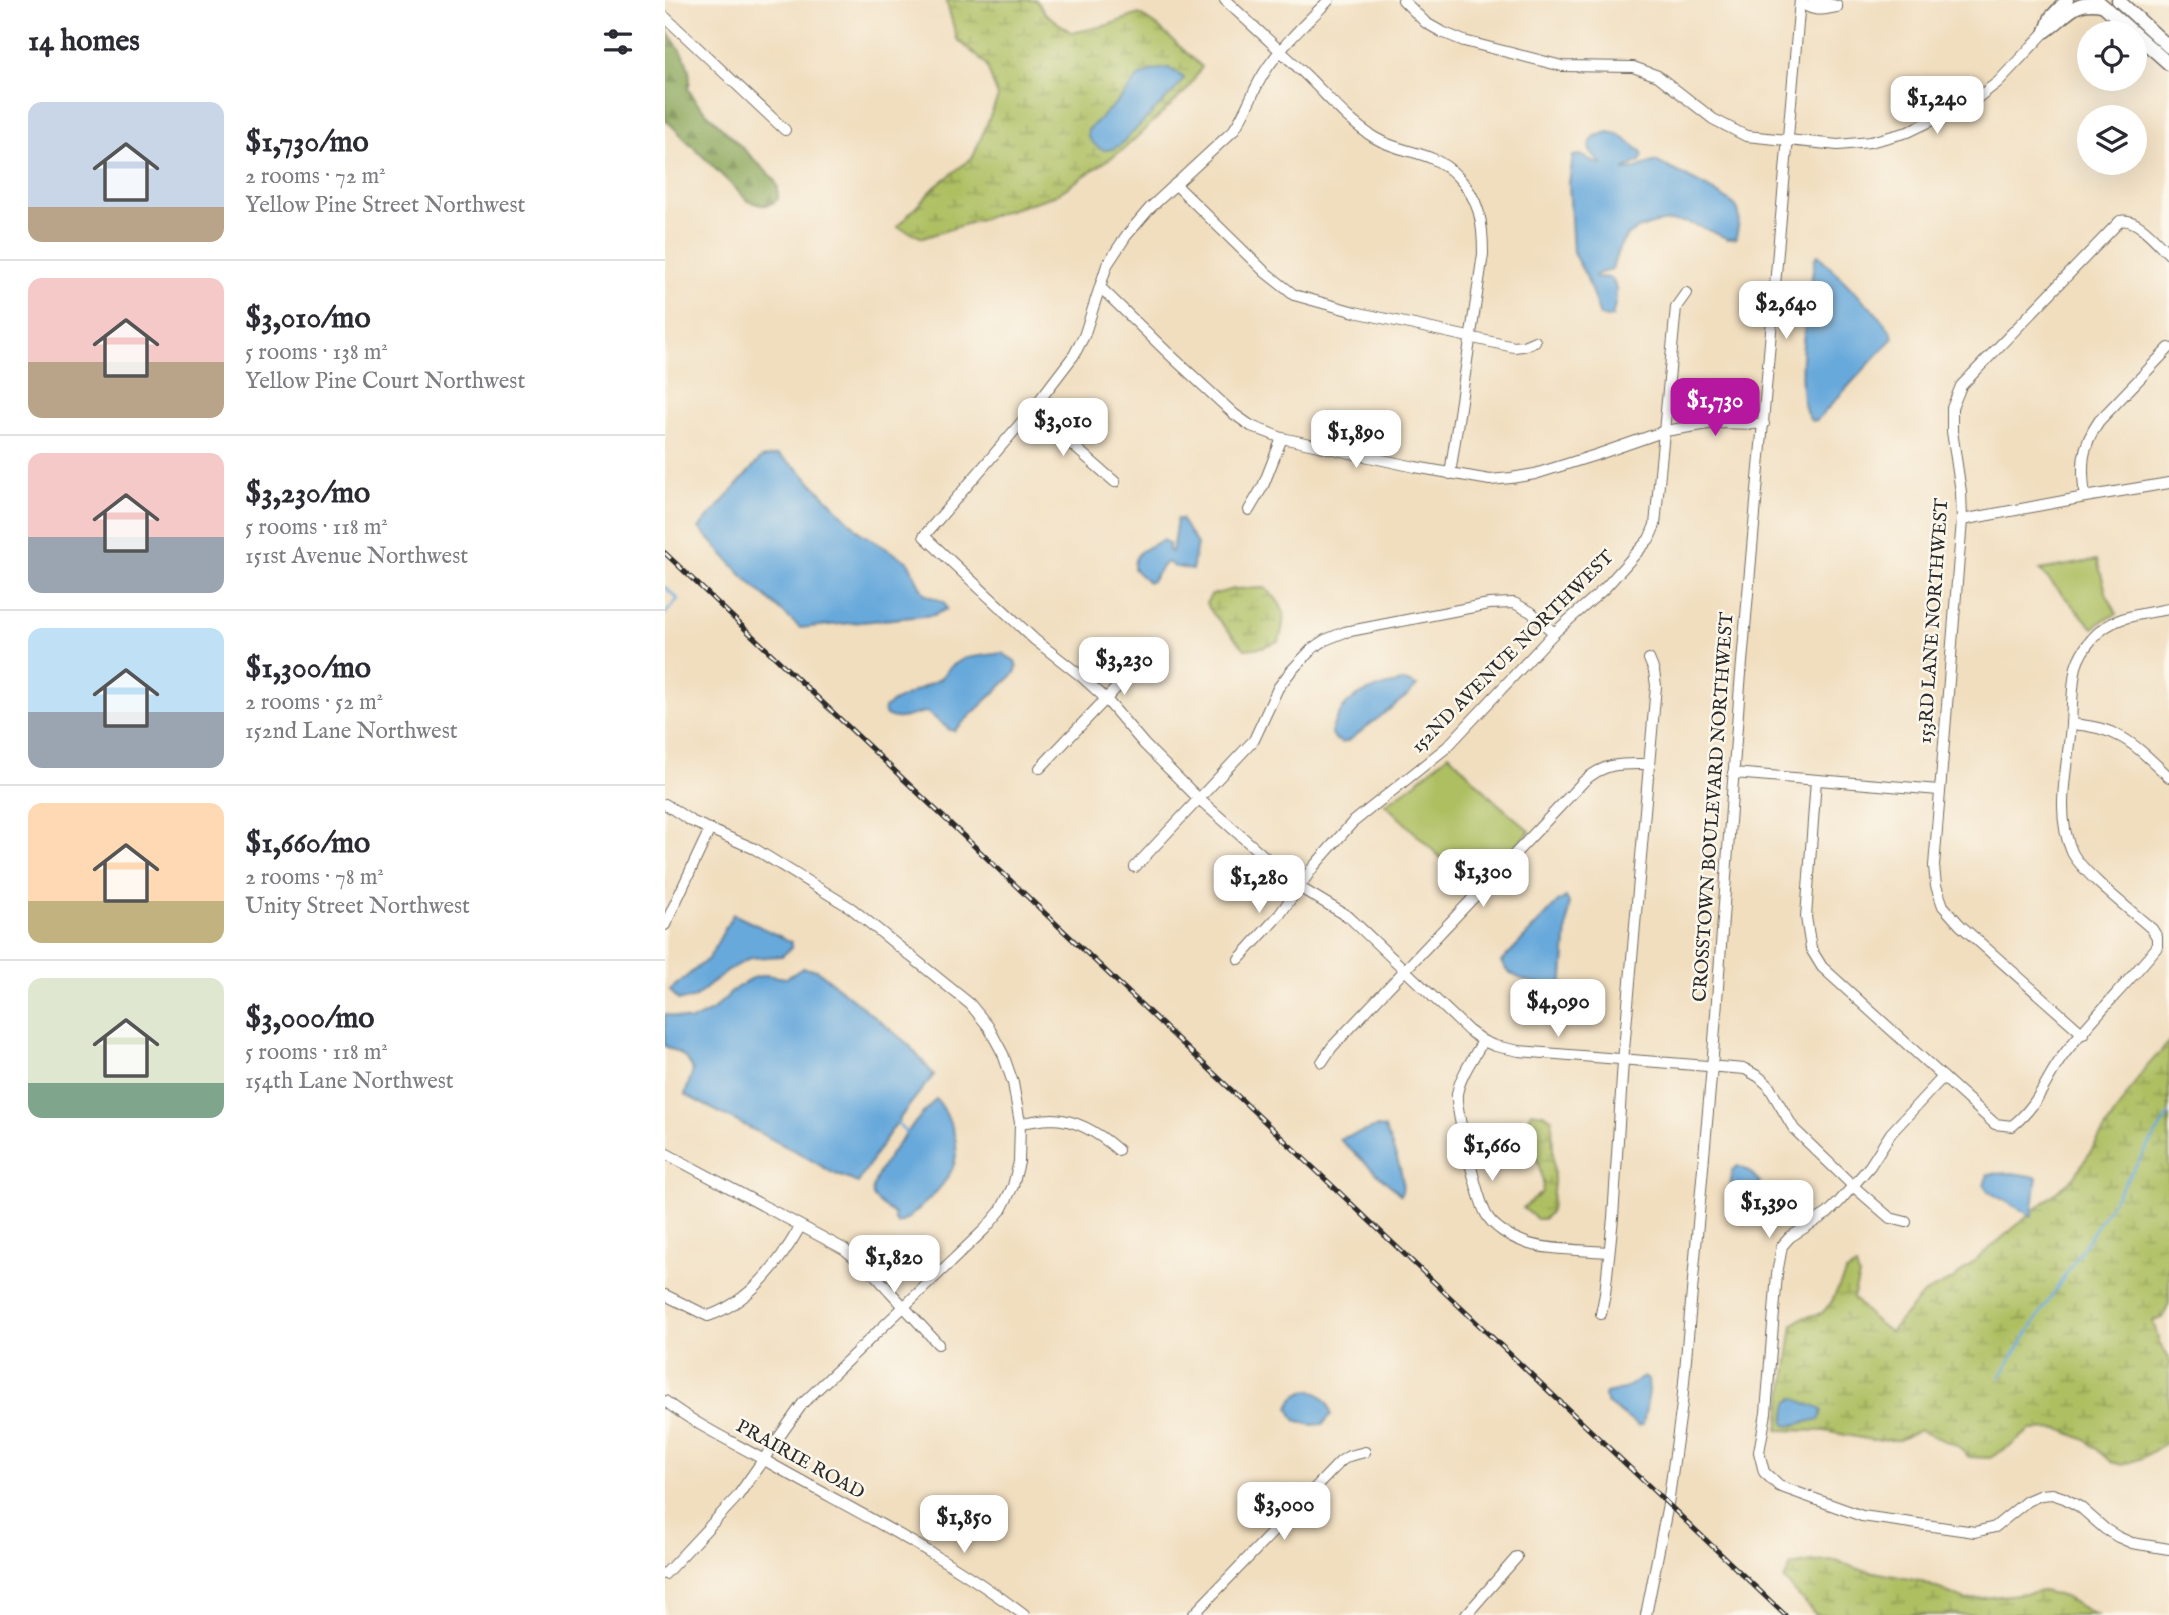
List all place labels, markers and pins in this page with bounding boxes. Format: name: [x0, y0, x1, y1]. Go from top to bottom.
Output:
pin: $1,240: [1880, 76, 1994, 136]
pin: $2,640: [1729, 282, 1843, 341]
pin: $1,730: [1658, 378, 1772, 438]
pin: $3,010: [1006, 398, 1120, 458]
pin: $1,890: [1299, 410, 1413, 470]
pin: $3,230: [1067, 638, 1181, 697]
pin: $1,300: [1426, 850, 1540, 909]
pin: $1,280: [1202, 856, 1316, 915]
pin: $4,090: [1501, 979, 1615, 1039]
pin: $1,660: [1435, 1124, 1549, 1183]
pin: $1,390: [1712, 1180, 1826, 1240]
pin: $1,820: [837, 1236, 951, 1295]
pin: $3,000: [1227, 1482, 1341, 1542]
pin: $1,850: [907, 1496, 1021, 1555]

